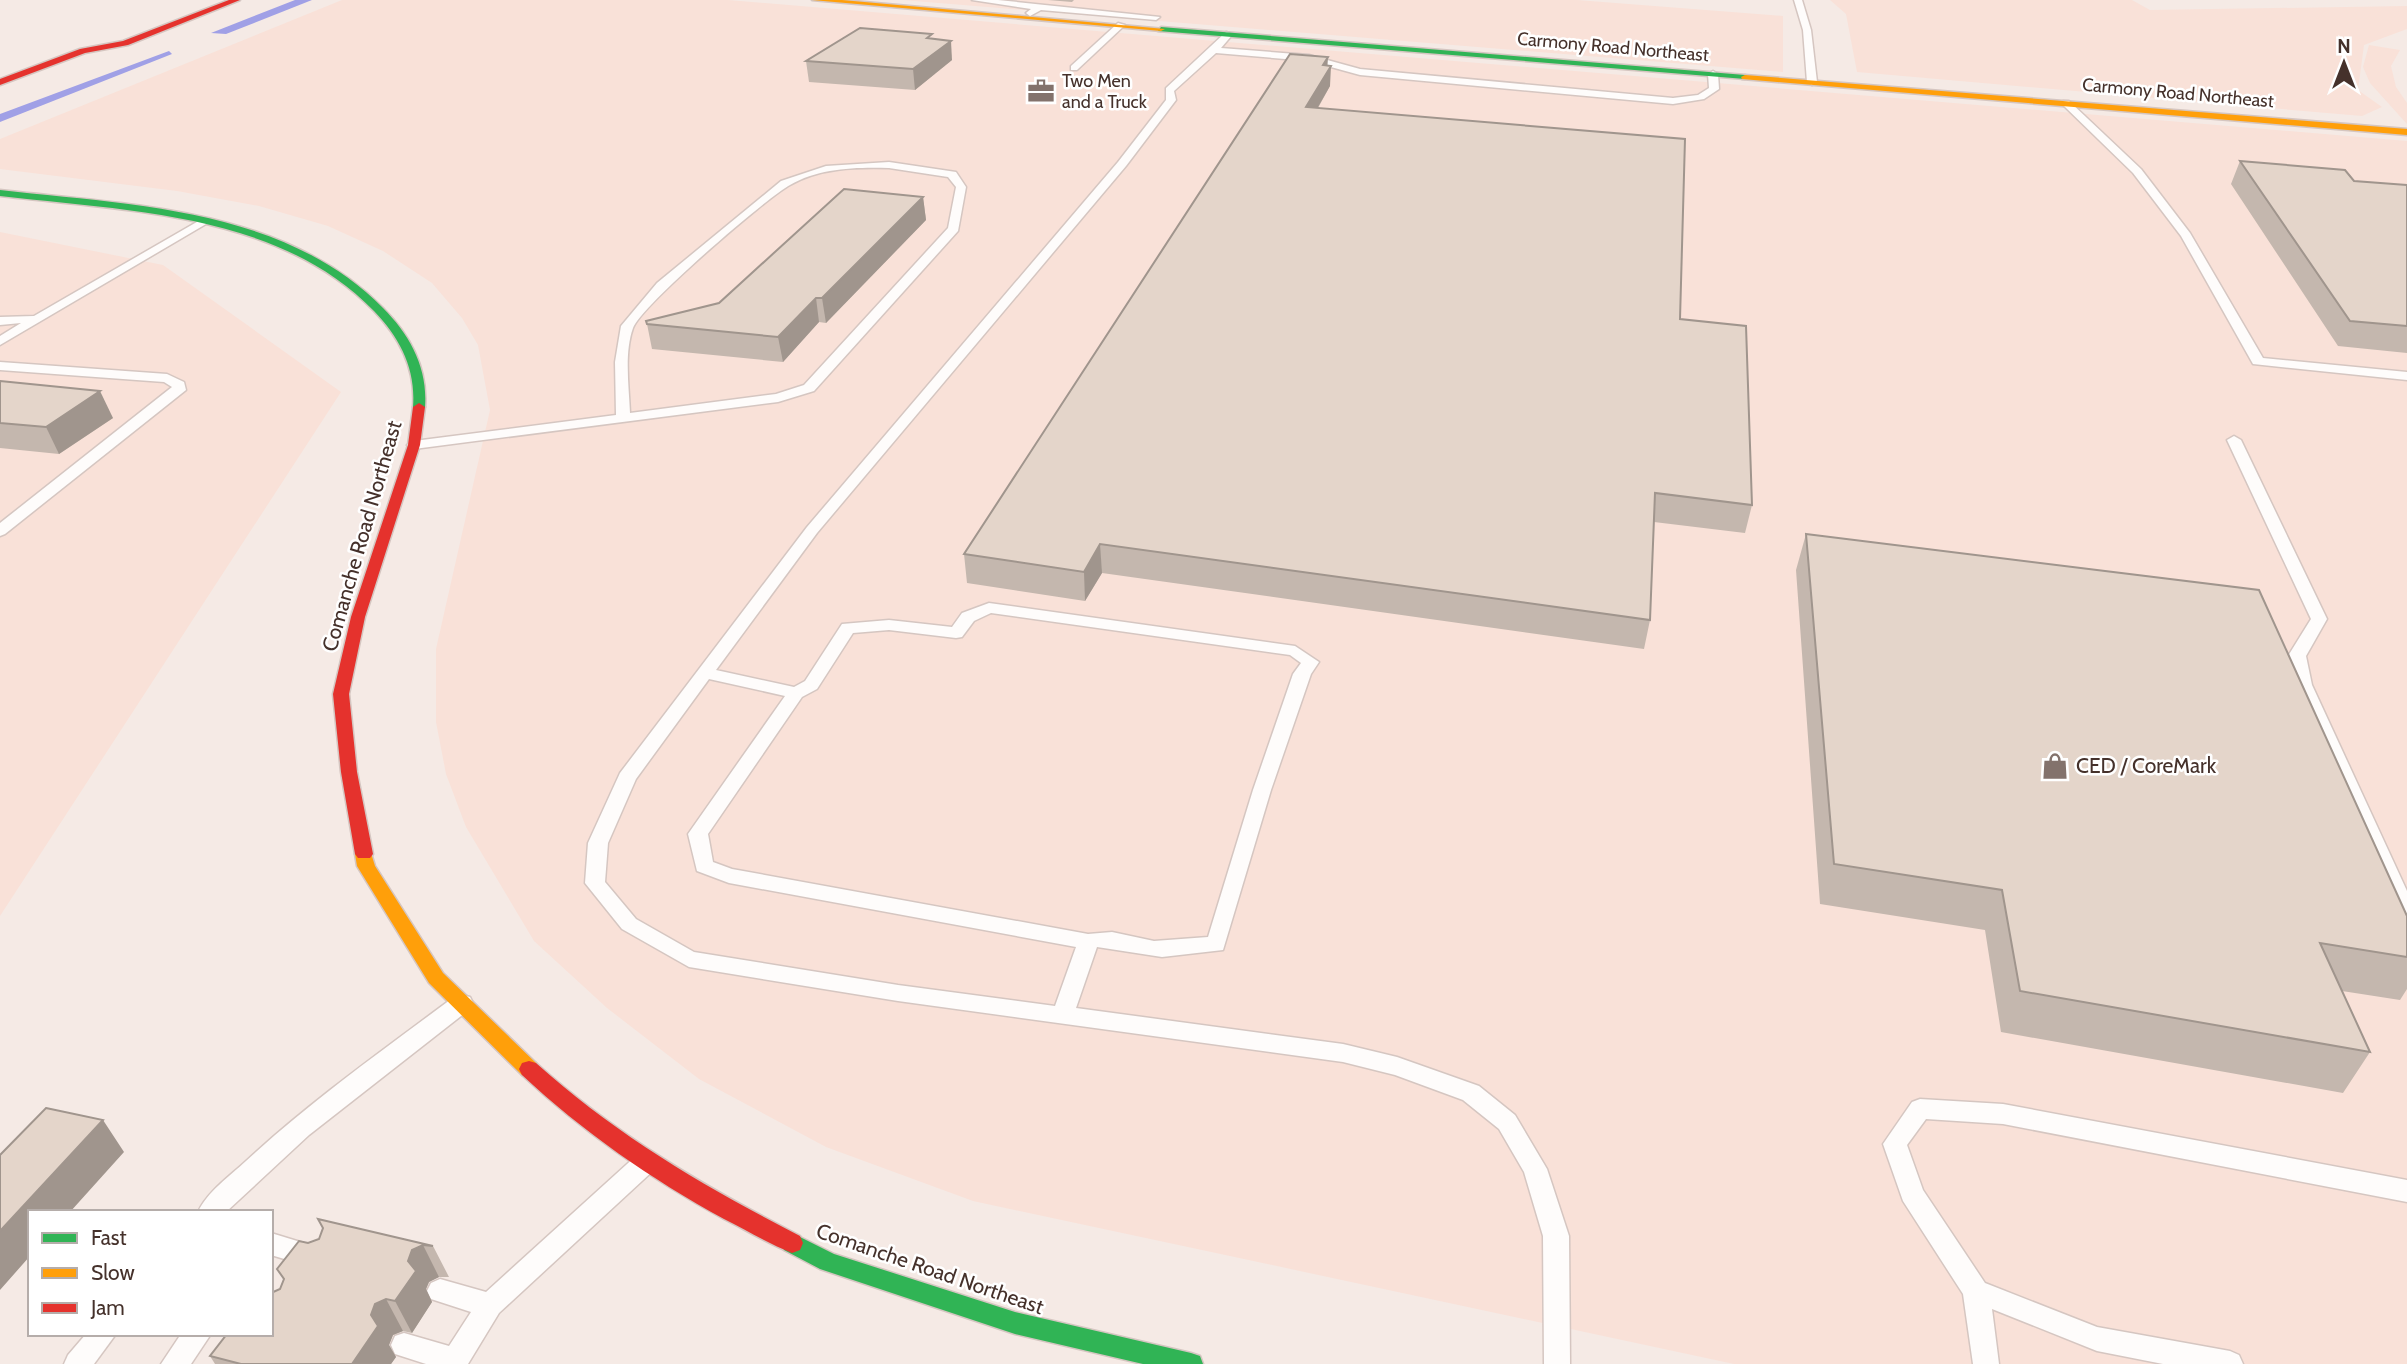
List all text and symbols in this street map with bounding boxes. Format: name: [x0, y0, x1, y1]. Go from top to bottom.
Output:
street label: Carmony Road Northeast: [1516, 28, 1710, 66]
north arrow: [2309, 28, 2379, 98]
text: N: [2337, 35, 2351, 58]
place label: Two Men and a Truck: [1062, 70, 1148, 113]
street label: Carmony Road Northeast: [2081, 74, 2275, 112]
office icon: Two Men and a Truck: [1026, 76, 1056, 106]
street label: Comanche Road Northeast: [317, 418, 406, 654]
shop icon: CED / CoreMark: [2040, 751, 2070, 781]
place label: CED / CoreMark: [2076, 753, 2217, 778]
legend: [28, 1210, 273, 1336]
street label: Comanche Road Northeast: [813, 1218, 1047, 1319]
text: Fast: [91, 1225, 127, 1250]
text: Slow: [91, 1260, 135, 1285]
text: Jam: [90, 1295, 125, 1320]

